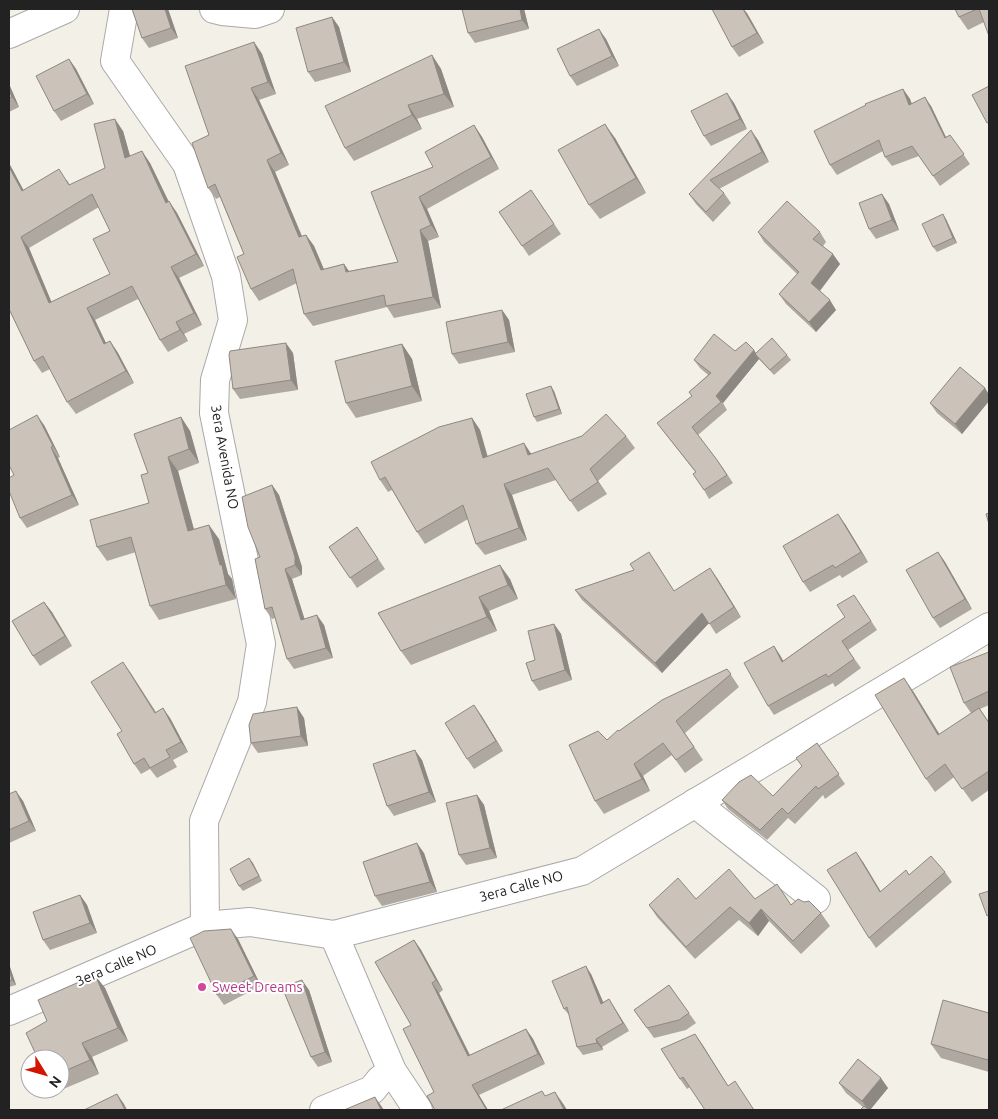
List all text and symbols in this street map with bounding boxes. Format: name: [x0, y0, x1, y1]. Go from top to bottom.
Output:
street label: 3era Avenida NO: [208, 404, 242, 511]
street label: 3era Calle NO: [477, 867, 565, 905]
street label: 3era Calle NO: [73, 941, 159, 989]
place label: Sweet Dreams: [212, 979, 303, 995]
marker: Sweet Dreams: [196, 981, 208, 993]
north arrow: [20, 1049, 70, 1099]
text: N: [46, 1073, 65, 1091]

